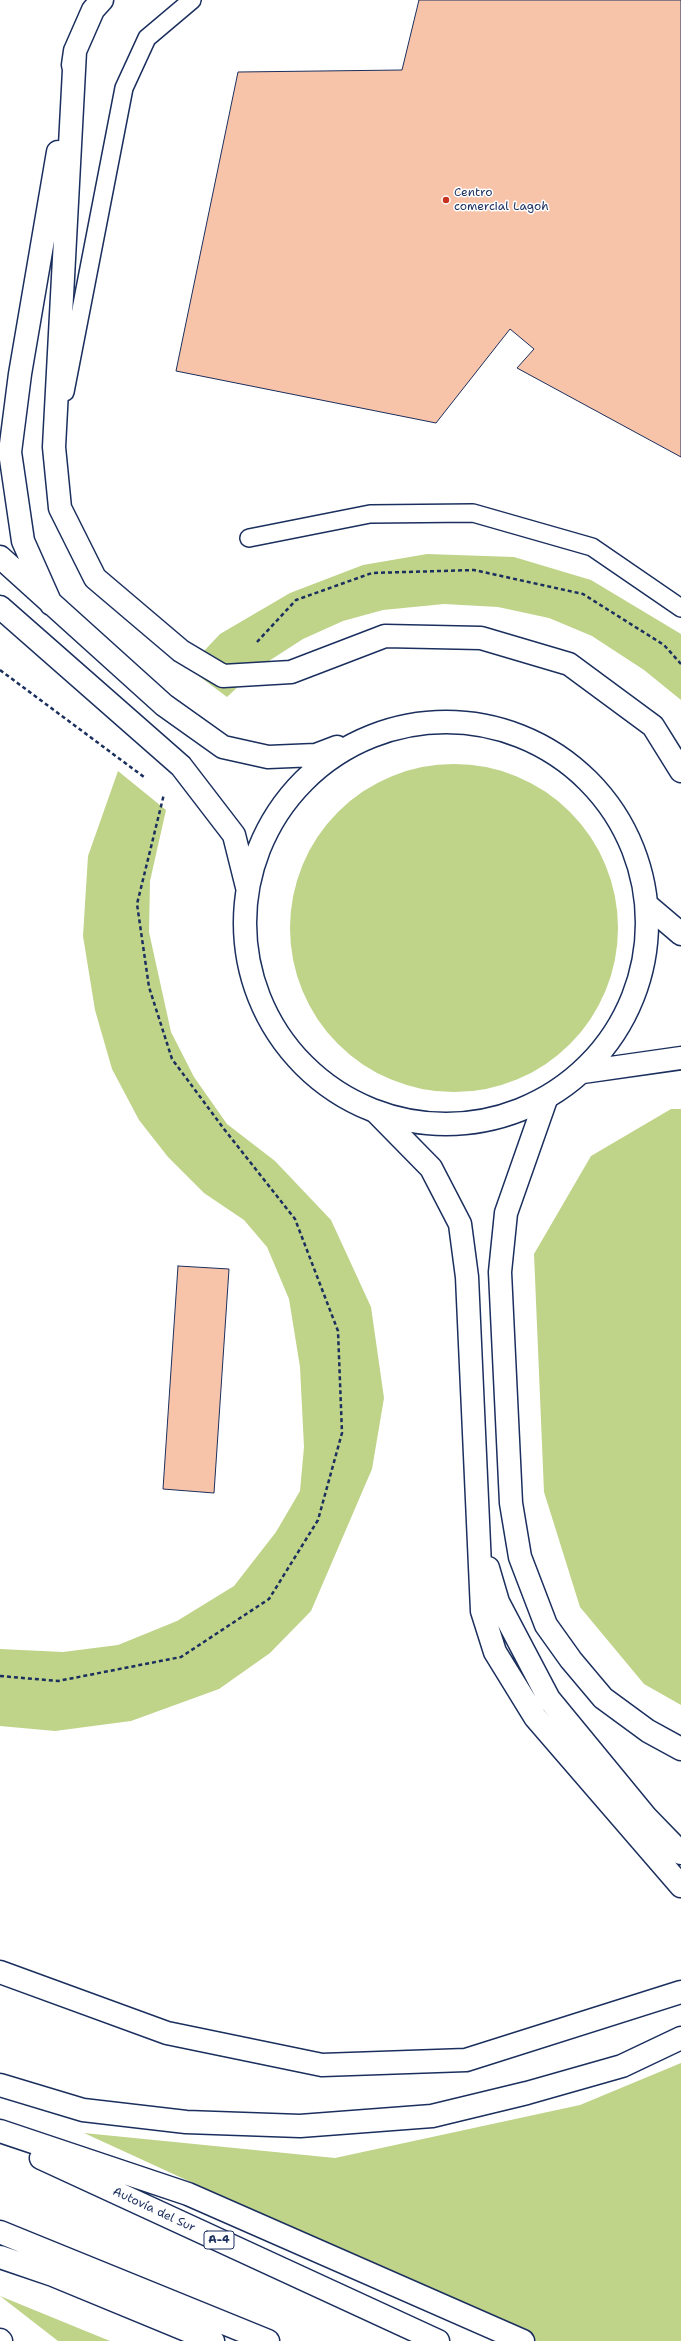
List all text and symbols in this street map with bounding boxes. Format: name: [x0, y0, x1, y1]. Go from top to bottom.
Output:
place label: Centro comercial Lagoh: [454, 186, 549, 214]
marker: Centro comercial Lagoh: [441, 195, 451, 205]
street label: Autovía del Sur: [110, 2185, 198, 2235]
road number: A-4: [204, 2231, 234, 2249]

